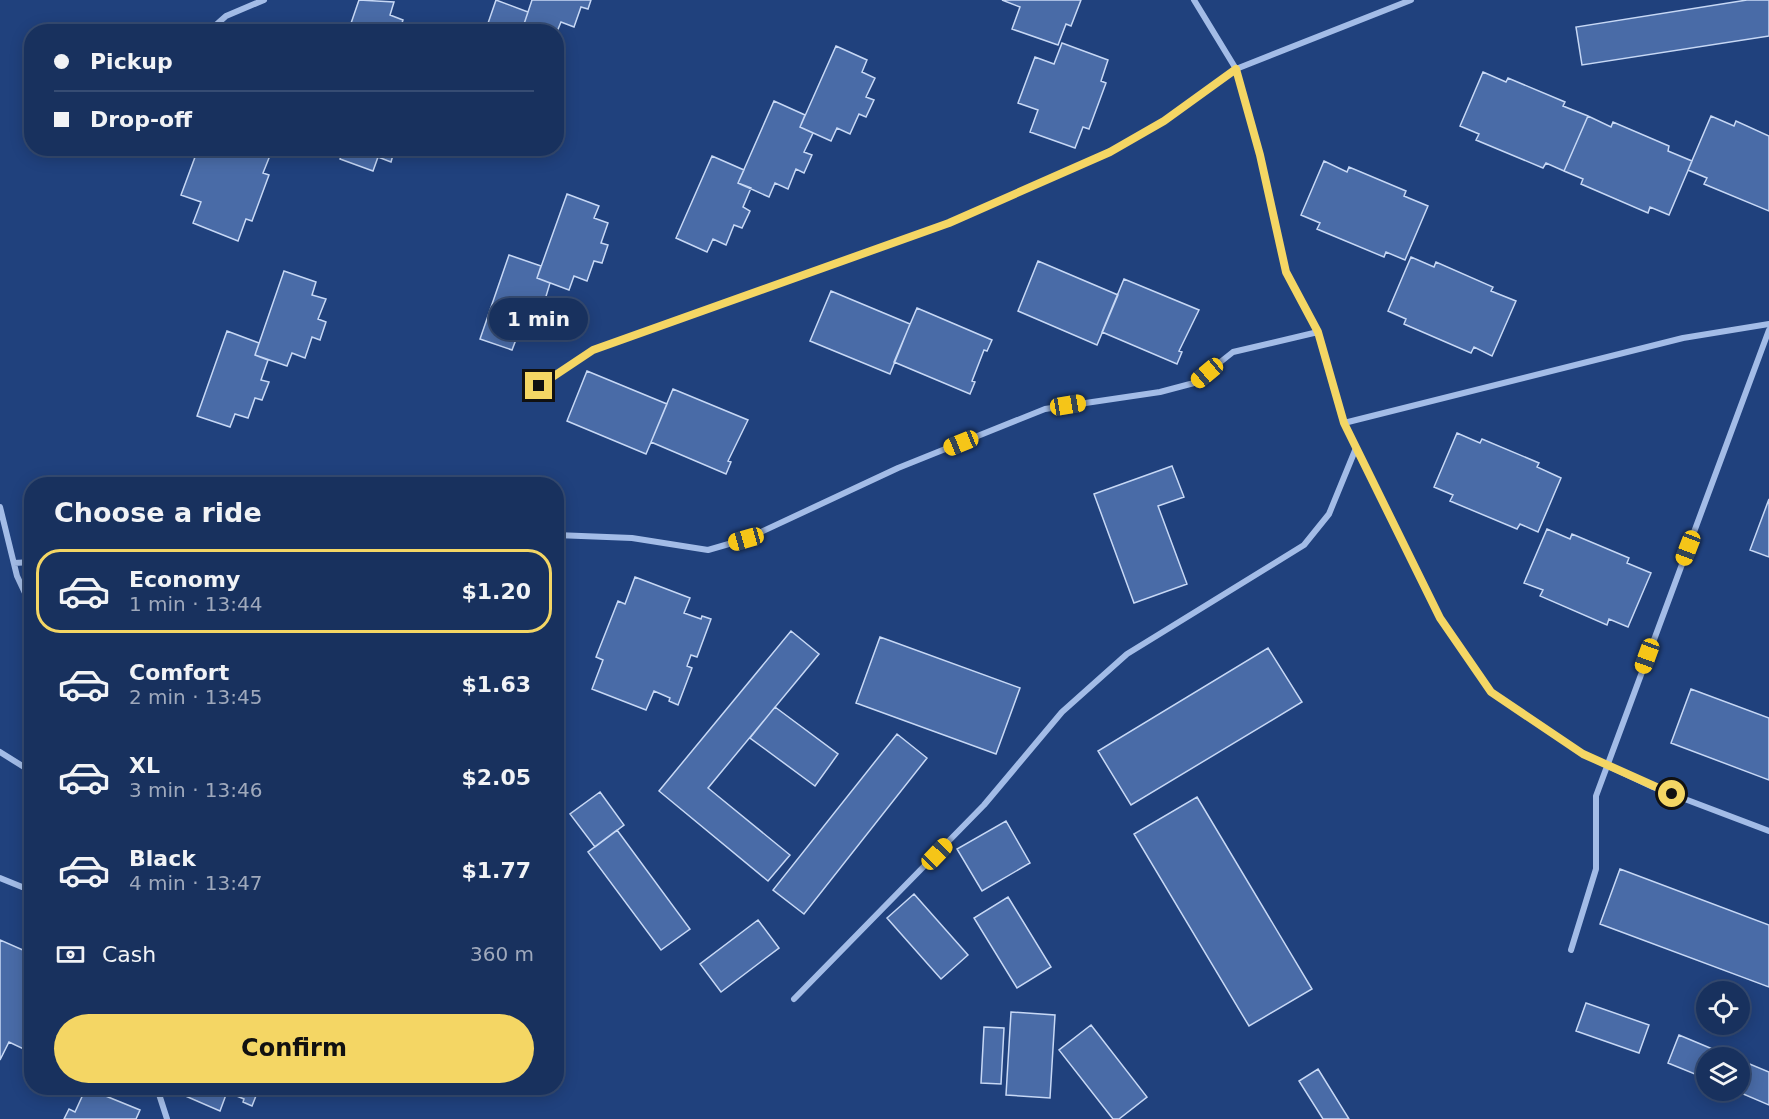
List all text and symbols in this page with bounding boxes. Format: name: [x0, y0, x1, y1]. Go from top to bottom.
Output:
text: Pickup: [90, 49, 173, 74]
text: Drop-off: [90, 107, 192, 132]
callout: 1 min: [490, 299, 588, 341]
text: 1 min: [507, 307, 570, 331]
car: [1187, 355, 1227, 391]
route end: [525, 372, 552, 399]
car: [1049, 393, 1087, 417]
car: [941, 428, 981, 458]
text: Choose a ride: [54, 497, 262, 528]
car: [726, 525, 766, 553]
car: [1673, 528, 1703, 568]
icon: car: [57, 564, 111, 618]
text: Economy: [129, 567, 240, 592]
text: $1.20: [461, 579, 531, 604]
text: 1 min · 13:44: [129, 592, 263, 616]
car: [1632, 636, 1662, 676]
icon: car: [57, 657, 111, 711]
text: Comfort: [129, 660, 229, 685]
text: $1.63: [461, 672, 531, 697]
text: 2 min · 13:45: [129, 685, 263, 709]
icon: car: [57, 750, 111, 804]
text: XL: [129, 753, 160, 778]
text: $2.05: [461, 765, 531, 790]
text: 3 min · 13:46: [129, 778, 263, 802]
route start: [1658, 780, 1685, 807]
car: [918, 835, 956, 873]
icon: car: [57, 843, 111, 897]
text: Black: [129, 846, 196, 871]
text: $1.77: [461, 858, 531, 883]
text: 4 min · 13:47: [129, 871, 263, 895]
icon: cash: [54, 938, 87, 971]
text: Cash: [102, 942, 156, 967]
text: 360 m: [470, 942, 534, 966]
map controls: [1696, 981, 1750, 1101]
button: locate: [1696, 981, 1750, 1035]
button: Confirm: [54, 1014, 534, 1083]
button: layers: [1696, 1047, 1750, 1101]

